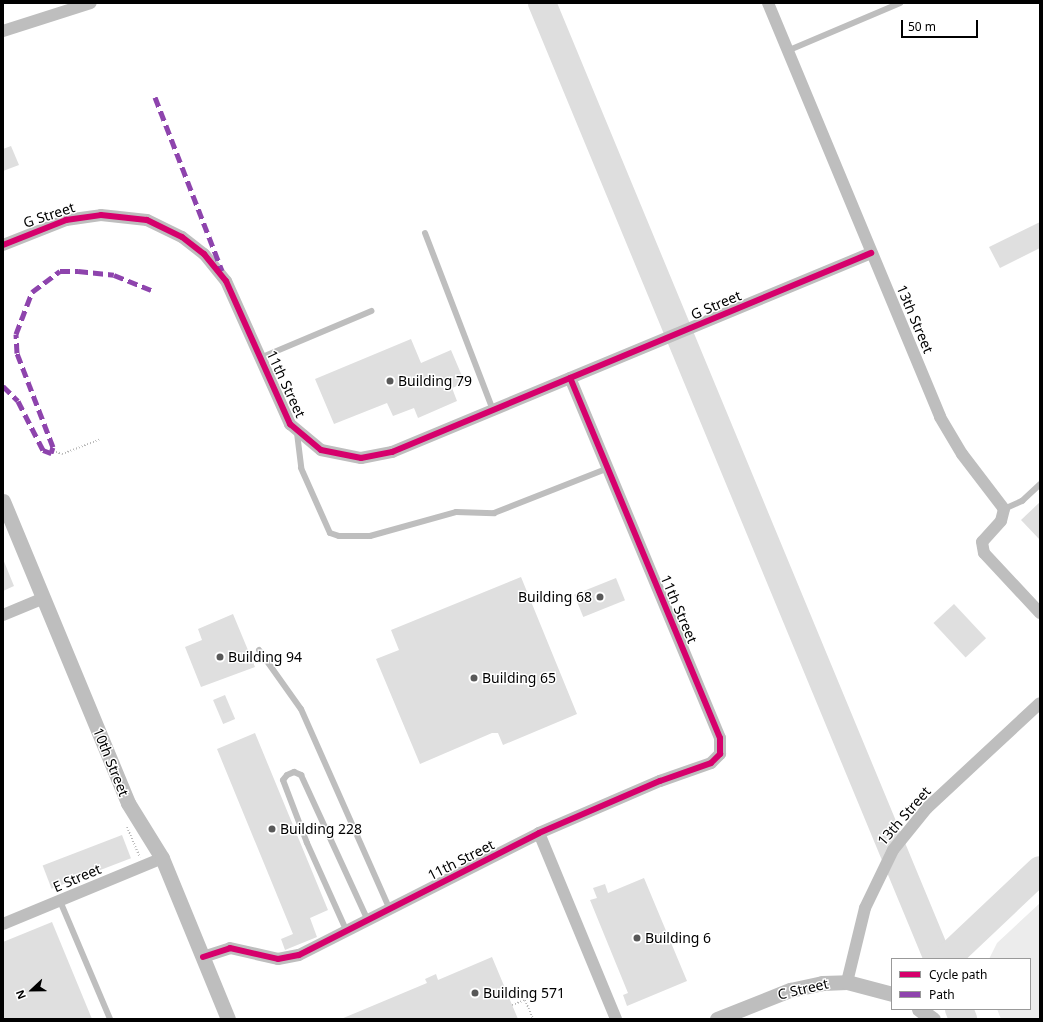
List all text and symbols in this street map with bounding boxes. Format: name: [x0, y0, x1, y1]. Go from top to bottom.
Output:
scale bar: [903, 12, 980, 38]
text: 50 m: [908, 18, 936, 35]
street label: G Street: [21, 199, 77, 231]
street label: 13th Street: [893, 282, 937, 356]
street label: G Street: [688, 287, 744, 323]
street label: 11th Street: [263, 348, 309, 420]
place label: Building 79: [398, 373, 472, 389]
marker: Building 79: [385, 376, 395, 386]
street label: 11th Street: [657, 572, 701, 646]
place label: Building 68: [518, 589, 592, 605]
marker: Building 68: [595, 592, 605, 602]
place label: Building 94: [228, 649, 302, 665]
marker: Building 94: [215, 652, 225, 662]
place label: Building 65: [482, 670, 556, 686]
marker: Building 65: [469, 673, 479, 683]
street label: 10th Street: [90, 725, 132, 799]
street label: 13th Street: [874, 783, 934, 849]
place label: Building 228: [280, 821, 362, 837]
marker: Building 228: [267, 824, 277, 834]
street label: 11th Street: [425, 836, 497, 884]
street label: E Street: [50, 860, 104, 896]
place label: Building 6: [645, 930, 711, 946]
marker: Building 6: [632, 933, 642, 943]
legend: [891, 958, 1031, 1010]
text: Cycle path: [929, 966, 987, 983]
north arrow: [12, 970, 52, 1010]
street label: C Street: [776, 975, 830, 1003]
place label: Building 571: [483, 985, 565, 1001]
text: Path: [929, 986, 955, 1003]
text: N: [12, 988, 29, 1002]
marker: Building 571: [470, 988, 480, 998]

